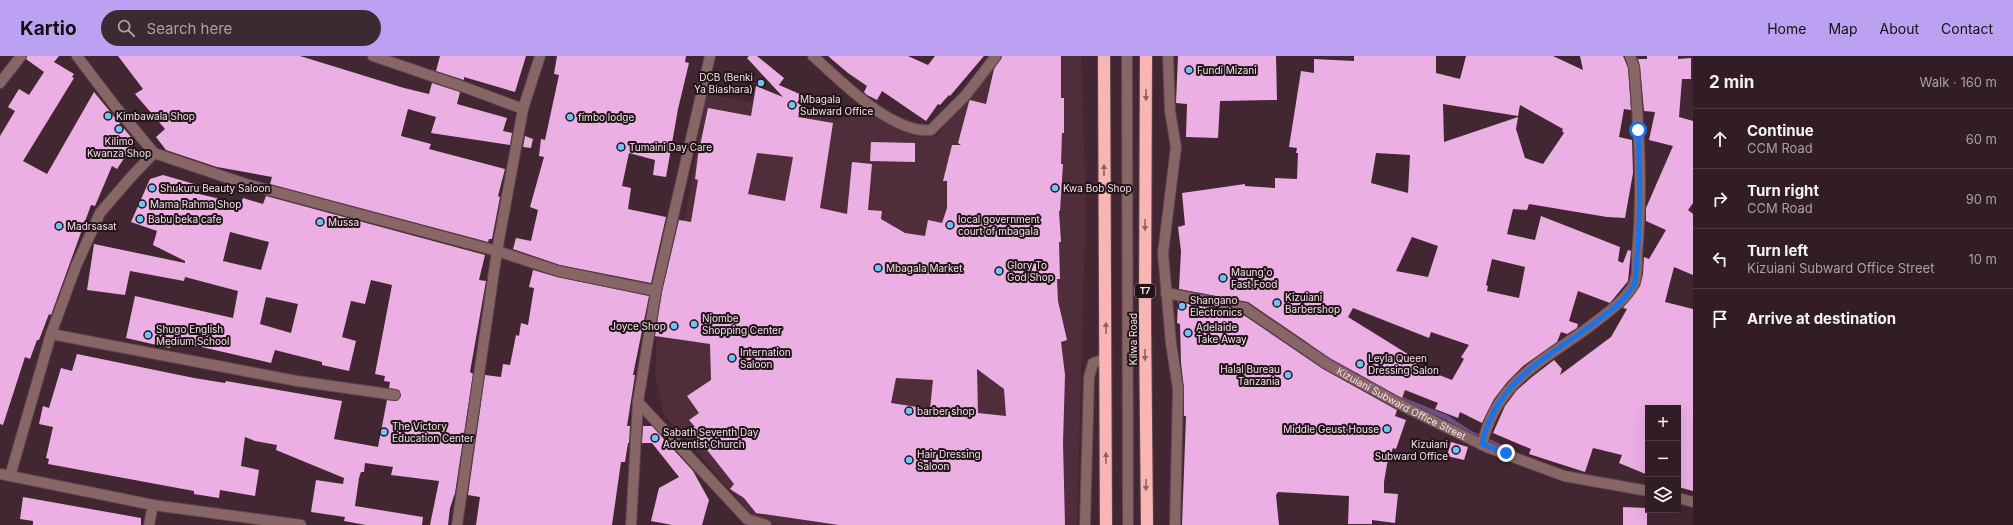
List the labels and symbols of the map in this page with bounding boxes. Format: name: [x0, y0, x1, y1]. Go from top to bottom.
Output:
place label: Fundi Mizani: [1197, 64, 1257, 76]
marker: Fundi Mizani: [1184, 65, 1194, 75]
place label: DCB (Benki Ya Biashara): [694, 71, 753, 95]
marker: DCB (Benki Ya Biashara): [756, 78, 766, 88]
one-way arrow: [1143, 89, 1149, 102]
place label: Mbagala Subward Office: [800, 93, 873, 117]
marker: Mbagala Subward Office: [787, 100, 797, 110]
place label: Kimbawala Shop: [116, 110, 195, 122]
marker: Kimbawala Shop: [103, 111, 113, 121]
place label: fimbo lodge: [578, 111, 634, 123]
marker: fimbo lodge: [565, 112, 575, 122]
route start: [1629, 121, 1647, 139]
marker: Kilimo Kwanza Shop: [114, 124, 124, 134]
place label: Kilimo Kwanza Shop: [87, 135, 151, 159]
place label: Tumaini Day Care: [629, 141, 712, 153]
marker: Tumaini Day Care: [616, 142, 626, 152]
one-way arrow: [1101, 163, 1107, 176]
place label: Shukuru Beauty Saloon: [160, 182, 270, 194]
place label: Kwa Bob Shop: [1063, 182, 1132, 194]
marker: Shukuru Beauty Saloon: [147, 183, 157, 193]
marker: Kwa Bob Shop: [1050, 183, 1060, 193]
place label: Mama Rahma Shop: [150, 198, 241, 210]
marker: Mama Rahma Shop: [137, 199, 147, 209]
place label: Babu beka cafe: [148, 213, 222, 225]
place label: local government court of mbagala: [958, 213, 1041, 237]
marker: Babu beka cafe: [135, 214, 145, 224]
place label: Mussa: [328, 216, 359, 228]
marker: Mussa: [315, 217, 325, 227]
one-way arrow: [1142, 219, 1148, 232]
place label: Madrsasat: [67, 220, 117, 232]
marker: local government court of mbagala: [945, 220, 955, 230]
marker: Madrsasat: [54, 221, 64, 231]
place label: Glory To God Shop: [1007, 259, 1054, 283]
place label: Mbagala Market: [886, 262, 963, 274]
marker: Mbagala Market: [873, 263, 883, 273]
marker: Glory To God Shop: [994, 266, 1004, 276]
place label: Maung'o Fast Food: [1231, 266, 1277, 290]
marker: Maung'o Fast Food: [1218, 273, 1228, 283]
road number: T7: [1135, 284, 1155, 298]
place label: Kizuiani Barbershop: [1285, 291, 1340, 315]
place label: Shangano Electronics: [1190, 294, 1242, 318]
marker: Kizuiani Barbershop: [1272, 298, 1282, 308]
marker: Shangano Electronics: [1177, 301, 1187, 311]
place label: Njombe Shopping Center: [702, 312, 782, 336]
street label: Kilwa Road: [1127, 313, 1139, 365]
marker: Njombe Shopping Center: [689, 319, 699, 329]
place label: Joyce Shop: [610, 320, 666, 332]
marker: Joyce Shop: [669, 321, 679, 331]
one-way arrow: [1103, 321, 1109, 334]
place label: Adelaide Take Away: [1196, 321, 1247, 345]
place label: Shugo English Medium School: [156, 323, 229, 347]
marker: Adelaide Take Away: [1183, 328, 1193, 338]
marker: Shugo English Medium School: [143, 330, 153, 340]
place label: Internation Saloon: [740, 346, 791, 370]
one-way arrow: [1142, 349, 1148, 362]
place label: Leyla Queen Dressing Salon: [1368, 352, 1439, 376]
marker: Internation Saloon: [727, 353, 737, 363]
marker: Leyla Queen Dressing Salon: [1355, 359, 1365, 369]
place label: Halal Bureau Tanzania: [1220, 363, 1280, 387]
street label: Kizuiani Subward Office Street: [1335, 365, 1469, 442]
marker: Halal Bureau Tanzania: [1283, 370, 1293, 380]
place label: barber shop: [917, 405, 975, 417]
marker: barber shop: [904, 406, 914, 416]
place label: The Victory Education Center: [392, 420, 474, 444]
place label: Middle Geust House: [1283, 423, 1379, 435]
marker: Middle Geust House: [1382, 424, 1392, 434]
place label: Sabath Seventh Day Adventist Church: [663, 426, 759, 450]
marker: The Victory Education Center: [379, 427, 389, 437]
marker: Sabath Seventh Day Adventist Church: [650, 433, 660, 443]
place label: Kizuiani Subward Office: [1375, 438, 1448, 462]
route end: [1497, 444, 1515, 462]
marker: Kizuiani Subward Office: [1451, 445, 1461, 455]
place label: Hair Dressing Saloon: [917, 448, 981, 472]
one-way arrow: [1103, 451, 1109, 464]
marker: Hair Dressing Saloon: [904, 455, 914, 465]
one-way arrow: [1143, 479, 1150, 491]

